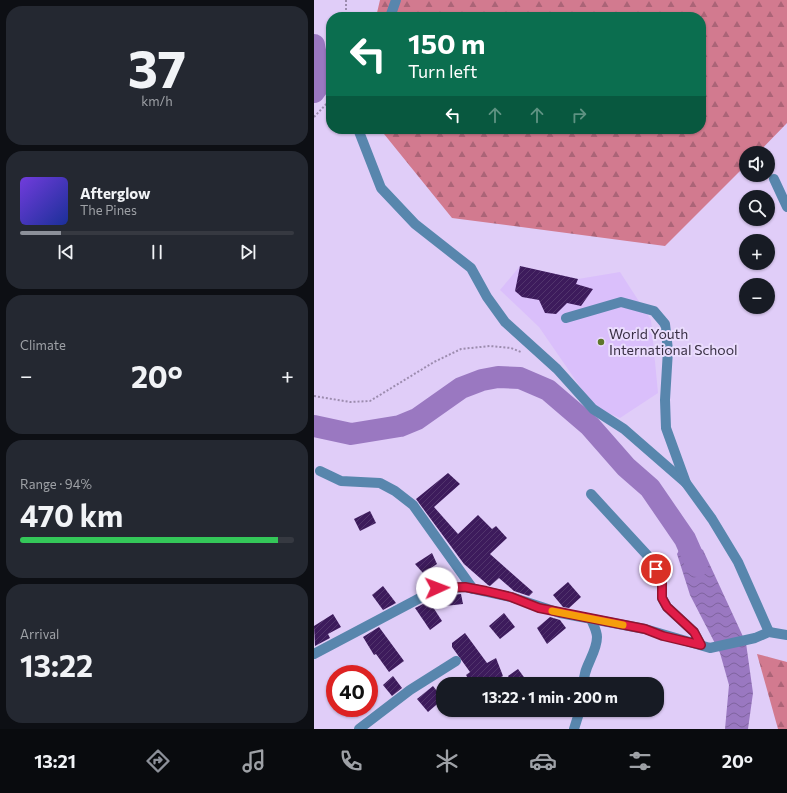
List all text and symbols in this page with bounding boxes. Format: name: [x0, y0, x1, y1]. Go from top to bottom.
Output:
text: 150 m: [408, 26, 485, 60]
icon: left: [342, 28, 394, 80]
text: 37: [128, 35, 186, 99]
text: Turn left: [408, 60, 477, 82]
text: km/h: [141, 93, 173, 109]
icon: left: [442, 104, 464, 126]
icon: ahead: [484, 104, 506, 126]
icon: ahead: [526, 104, 548, 126]
icon: right: [568, 104, 590, 126]
map controls: [739, 146, 775, 314]
button: sound: [739, 146, 775, 182]
text: Afterglow: [80, 184, 150, 202]
button: search: [739, 190, 775, 226]
text: The Pines: [80, 202, 137, 218]
button: +: [739, 234, 775, 270]
icon: previous: [55, 241, 77, 263]
icon: pause: [146, 241, 168, 263]
icon: next: [237, 241, 259, 263]
button: −: [739, 278, 775, 314]
place label: World Youth International School: [609, 325, 738, 358]
text: Climate: [20, 337, 66, 353]
marker: World Youth International School: [596, 337, 606, 347]
text: 20°: [131, 357, 183, 394]
text: −: [20, 362, 33, 389]
text: +: [281, 362, 294, 389]
text: Range · 94%: [20, 476, 92, 492]
text: 470 km: [20, 496, 123, 533]
pin: [639, 552, 673, 586]
icon: arrive: [645, 558, 667, 580]
position arrow: [416, 567, 458, 609]
text: Arrival: [20, 626, 59, 642]
text: 13:22: [20, 646, 93, 683]
speed limit sign: 40: [326, 665, 378, 717]
text: 13:22 · 1 min · 200 m: [482, 688, 618, 706]
icon: directions: [144, 747, 172, 775]
icon: music: [240, 747, 268, 775]
icon: phone: [337, 747, 365, 775]
icon: climate: [433, 747, 461, 775]
icon: car: [529, 747, 557, 775]
icon: filters: [626, 747, 654, 775]
text: 13:21: [34, 750, 76, 772]
text: 20°: [722, 750, 753, 772]

